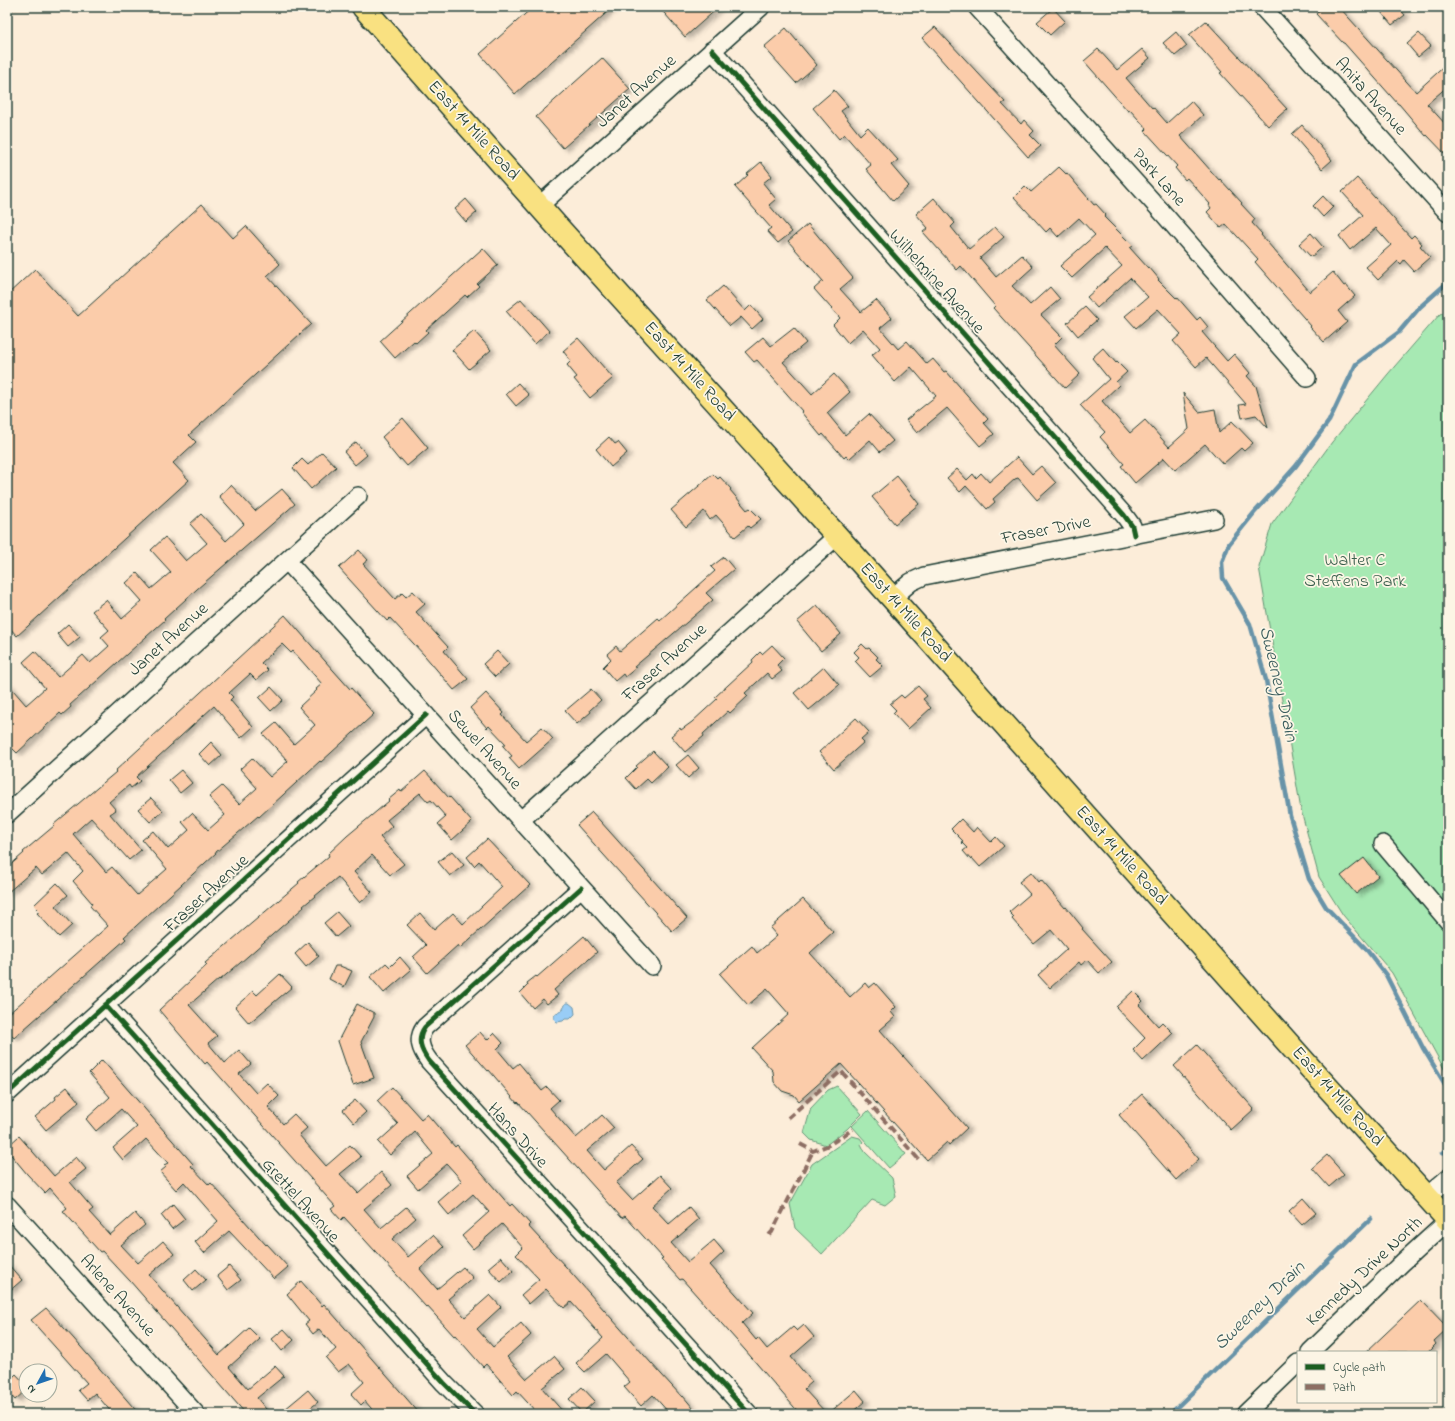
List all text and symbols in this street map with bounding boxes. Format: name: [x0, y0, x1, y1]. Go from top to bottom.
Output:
street label: Janet Avenue: [591, 48, 683, 135]
street label: Anita Avenue: [1328, 52, 1413, 143]
street label: East 14 Mile Road: [421, 75, 525, 187]
street label: Park Lane: [1125, 143, 1192, 214]
street label: Wilhelmine Avenue: [882, 224, 991, 341]
street label: East 14 Mile Road: [637, 316, 741, 428]
street label: Fraser Drive: [998, 509, 1094, 553]
park label: Walter C Steffens Park: [1304, 548, 1406, 595]
street label: East 14 Mile Road: [853, 557, 957, 669]
street label: Janet Avenue: [123, 596, 215, 683]
street label: Fraser Avenue: [616, 617, 714, 709]
water label: Sweeney Drain: [1252, 624, 1305, 745]
street label: Sewel Avenue: [441, 704, 528, 797]
street label: East 14 Mile Road: [1069, 800, 1173, 912]
street label: Fraser Avenue: [158, 848, 256, 940]
street label: East 14 Mile Road: [1285, 1041, 1389, 1153]
street label: Hans Drive: [480, 1097, 554, 1175]
street label: Grettel Avenue: [255, 1153, 346, 1250]
street label: Kennedy Drive North: [1301, 1211, 1429, 1333]
street label: Arlene Avenue: [73, 1249, 162, 1344]
water label: Sweeney Drain: [1208, 1255, 1312, 1357]
legend: [1297, 1351, 1437, 1403]
text: Cycle path: [1333, 1359, 1385, 1378]
north arrow: [18, 1363, 58, 1403]
text: Path: [1333, 1379, 1356, 1397]
text: N: [23, 1381, 40, 1397]

